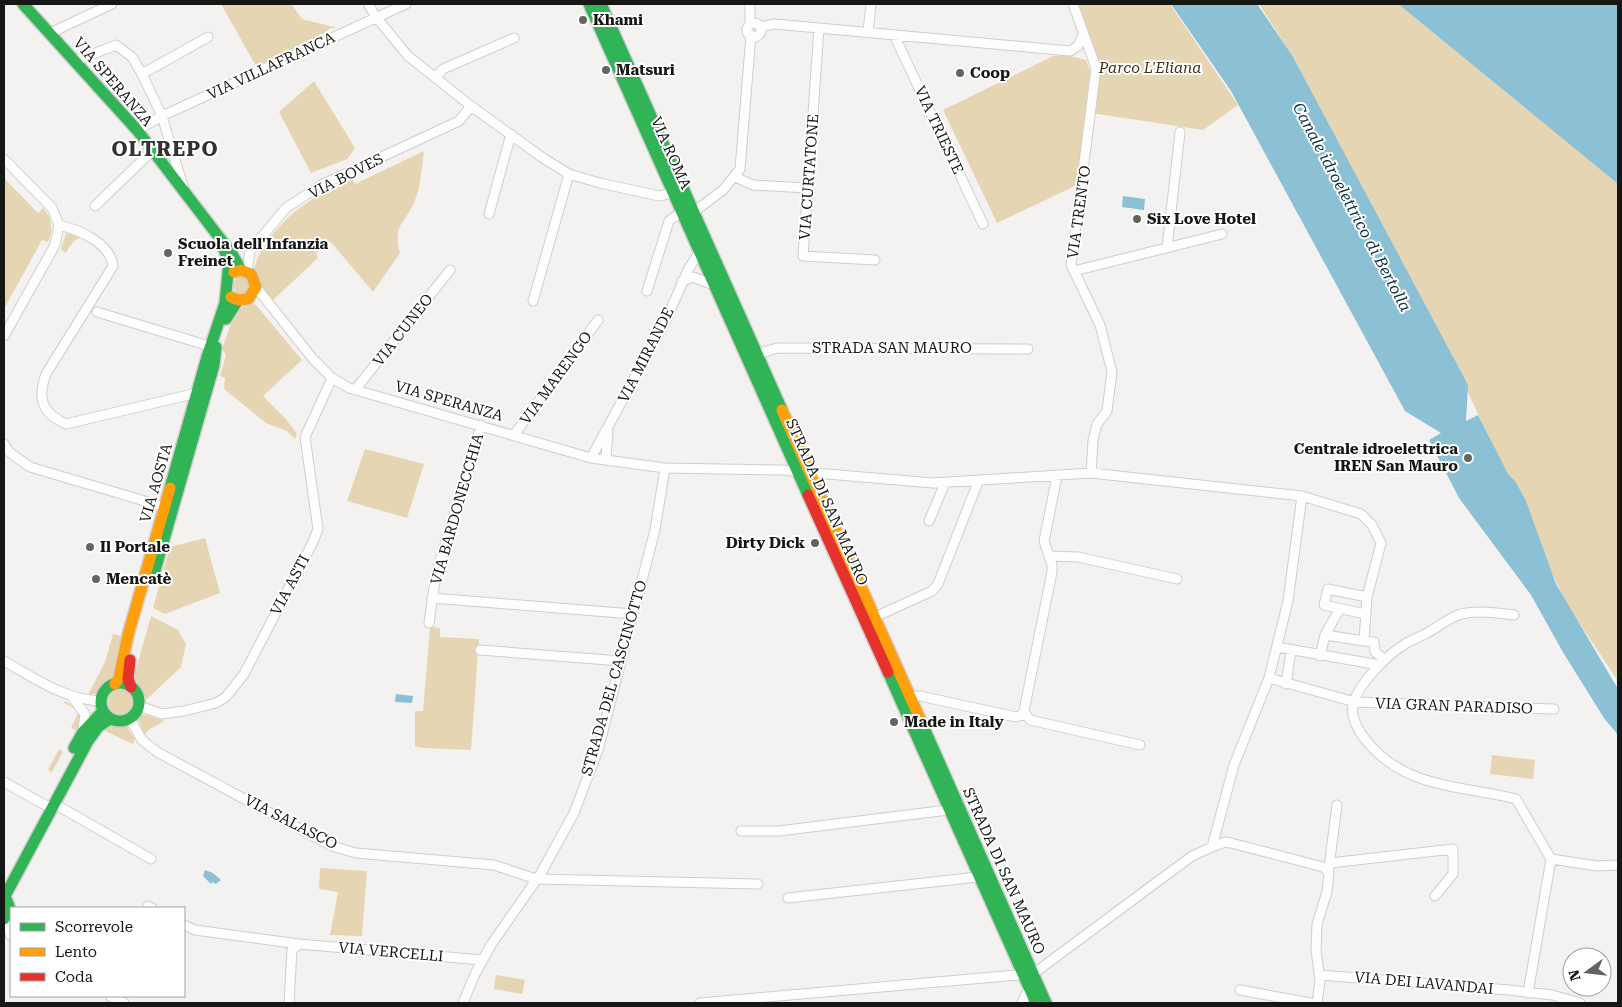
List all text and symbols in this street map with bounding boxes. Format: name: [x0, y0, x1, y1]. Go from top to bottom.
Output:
place label: Khami: [593, 11, 643, 29]
marker: Khami: [577, 14, 589, 26]
street label: VIA VILLAFRANCA: [204, 28, 338, 104]
street label: VIA SPERANZA: [70, 34, 157, 130]
park label: Parco L'Eliana: [1098, 59, 1201, 77]
place label: Matsuri: [616, 61, 675, 79]
marker: Matsuri: [600, 64, 612, 76]
place label: Coop: [970, 64, 1010, 82]
marker: Coop: [954, 67, 966, 79]
street label: VIA TRIESTE: [911, 83, 967, 177]
water label: Canale idroelettrico di Bertolla: [1289, 99, 1415, 315]
street label: VIA CURTATONE: [796, 113, 822, 241]
street label: VIA ROMA: [647, 114, 695, 192]
district label: OLTREPO: [111, 137, 219, 161]
street label: VIA BOVES: [306, 149, 386, 203]
street label: VIA TRENTO: [1064, 164, 1094, 260]
place label: Six Love Hotel: [1147, 210, 1256, 228]
marker: Six Love Hotel: [1131, 213, 1143, 225]
place label: Scuola dell'Infanzia Freinet: [178, 235, 329, 270]
marker: Scuola dell'Infanzia Freinet: [162, 247, 174, 259]
street label: VIA CUNEO: [369, 290, 437, 370]
street label: VIA MIRANDE: [614, 304, 678, 406]
street label: VIA MARENGO: [516, 328, 596, 428]
street label: STRADA SAN MAURO: [812, 339, 972, 357]
street label: VIA SPERANZA: [393, 377, 506, 425]
street label: STRADA DI SAN MAURO: [782, 416, 872, 588]
street label: VIA BARDONECCHIA: [427, 431, 487, 587]
place label: Centrale idroelettrica IREN San Mauro: [1294, 440, 1458, 475]
street label: VIA AOSTA: [136, 441, 176, 525]
marker: Centrale idroelettrica IREN San Mauro: [1462, 452, 1474, 464]
place label: Dirty Dick: [726, 534, 806, 552]
marker: Dirty Dick: [809, 537, 821, 549]
place label: Il Portale: [100, 538, 170, 556]
marker: Il Portale: [84, 541, 96, 553]
street label: VIA ASTI: [267, 552, 313, 618]
place label: Mencatè: [106, 570, 172, 588]
marker: Mencatè: [90, 573, 102, 585]
street label: STRADA DEL CASCINOTTO: [577, 578, 651, 778]
street label: VIA GRAN PARADISO: [1375, 694, 1533, 718]
place label: Made in Italy: [904, 713, 1004, 731]
marker: Made in Italy: [888, 716, 900, 728]
street label: STRADA DI SAN MAURO: [959, 785, 1049, 957]
street label: VIA SALASCO: [241, 791, 341, 853]
legend: [10, 907, 185, 997]
text: Scorrevole: [55, 918, 133, 936]
street label: VIA VERCELLI: [338, 938, 444, 966]
text: Lento: [55, 943, 97, 961]
north arrow: [1562, 947, 1612, 997]
text: Coda: [55, 968, 93, 986]
street label: VIA DEI LAVANDAI: [1354, 968, 1494, 998]
text: N: [1565, 968, 1584, 983]

